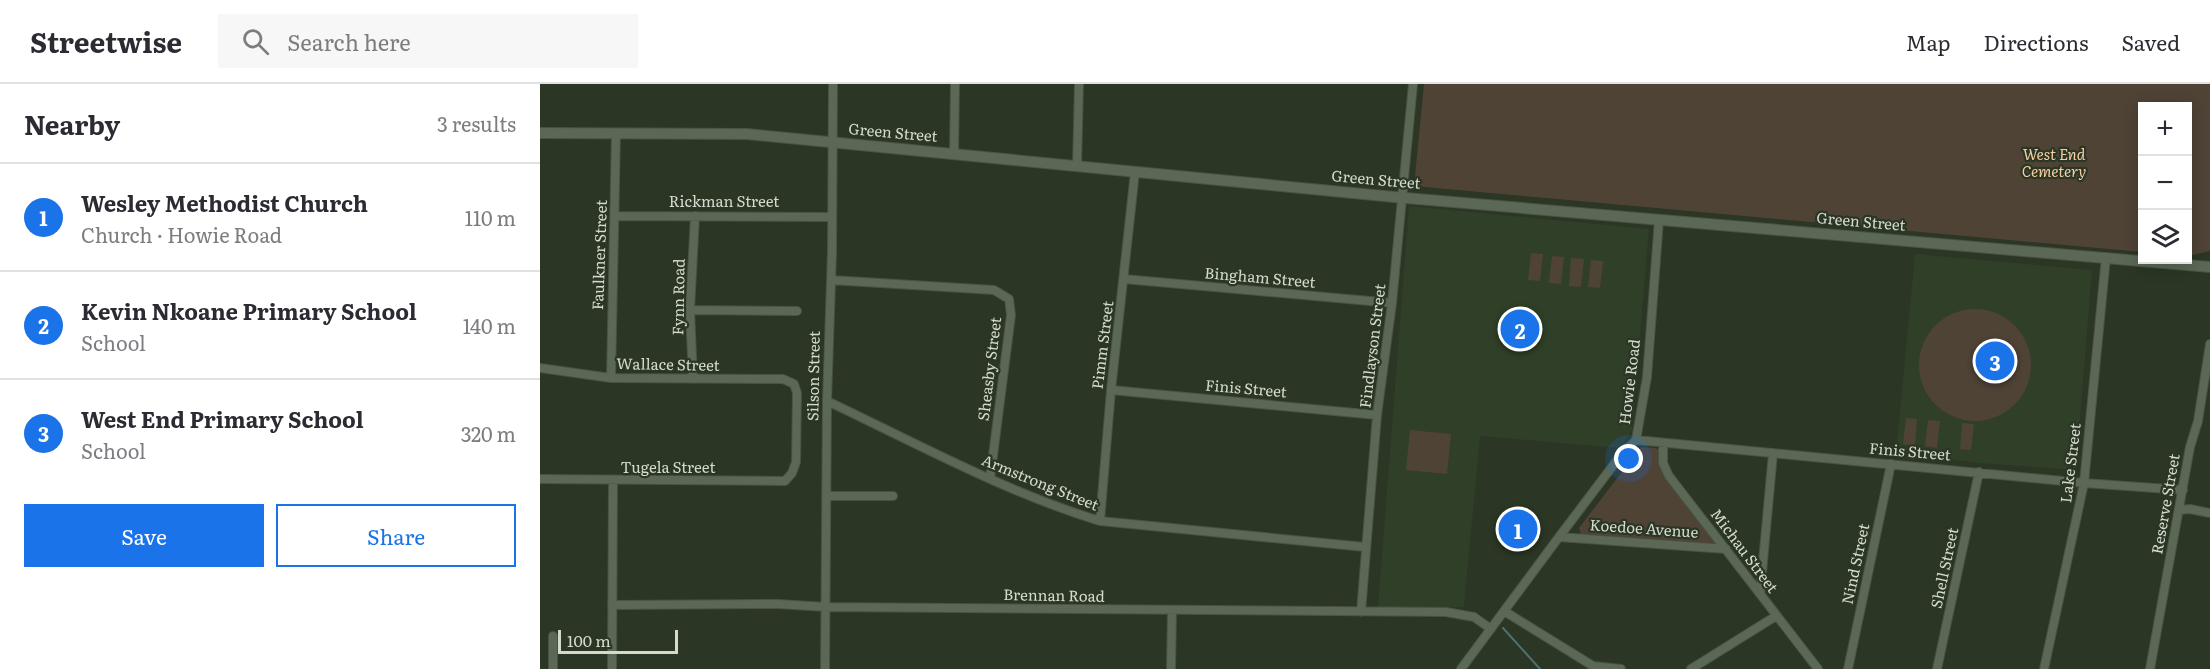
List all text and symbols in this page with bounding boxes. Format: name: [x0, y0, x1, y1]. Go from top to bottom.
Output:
search box: [218, 14, 638, 68]
text: Streetwise: [30, 20, 182, 62]
icon: search: [239, 25, 272, 58]
text: Search here: [287, 25, 411, 58]
text: Map: [1906, 26, 1951, 57]
text: Directions: [1984, 26, 2089, 57]
text: Saved: [2122, 26, 2180, 57]
map controls: [2138, 102, 2192, 264]
button: +: [2138, 102, 2192, 156]
text: Nearby: [24, 104, 120, 143]
text: 3 results: [437, 108, 516, 138]
street label: Green Street: [848, 116, 939, 147]
park label: West End Cemetery: [2022, 142, 2086, 182]
button: −: [2138, 156, 2192, 210]
street label: Green Street: [1331, 163, 1422, 194]
text: Wesley Methodist Church: [81, 186, 368, 219]
street label: Rickman Street: [669, 189, 779, 212]
street label: Faulkner Street: [585, 199, 612, 311]
text: 1: [39, 202, 48, 232]
text: 110 m: [465, 202, 516, 232]
street label: Green Street: [1816, 205, 1907, 236]
button: layers: [2138, 210, 2192, 264]
text: Church · Howie Road: [81, 219, 282, 249]
street label: Fynn Road: [665, 258, 690, 336]
street label: Bingham Street: [1204, 260, 1317, 293]
street label: Findlayson Street: [1352, 282, 1391, 409]
text: Kevin Nkoane Primary School: [81, 294, 417, 327]
street label: Pimm Street: [1085, 299, 1118, 390]
pin: 2: [1500, 306, 1540, 352]
text: 2: [38, 310, 49, 340]
text: 140 m: [463, 310, 516, 340]
street label: Sheasby Street: [971, 316, 1006, 422]
text: School: [81, 327, 146, 357]
street label: Silson Street: [800, 331, 825, 421]
street label: Howie Road: [1612, 338, 1645, 426]
pin: 3: [1976, 338, 2014, 384]
street label: Wallace Street: [616, 351, 720, 376]
street label: Finis Street: [1204, 372, 1288, 403]
text: West End Primary School: [81, 402, 364, 435]
text: 3: [38, 418, 49, 448]
text: 320 m: [461, 418, 516, 448]
street label: Lake Street: [2053, 422, 2086, 504]
text: School: [81, 435, 146, 465]
street label: Finis Street: [1868, 435, 1952, 466]
your location: [1614, 444, 1643, 473]
street label: Armstrong Street: [979, 448, 1103, 516]
street label: Reserve Street: [2144, 452, 2185, 556]
street label: Tugela Street: [621, 455, 715, 478]
street label: Michau Street: [1706, 503, 1785, 597]
button: Save: [24, 504, 264, 567]
button: Share: [276, 504, 516, 567]
pin: 1: [1498, 506, 1538, 552]
street label: Koedoe Avenue: [1589, 512, 1699, 543]
street label: Nind Street: [1835, 521, 1874, 606]
street label: Shell Street: [1924, 525, 1963, 610]
street label: Brennan Road: [1003, 582, 1105, 607]
scale bar: [558, 627, 678, 654]
text: 100 m: [567, 628, 611, 652]

